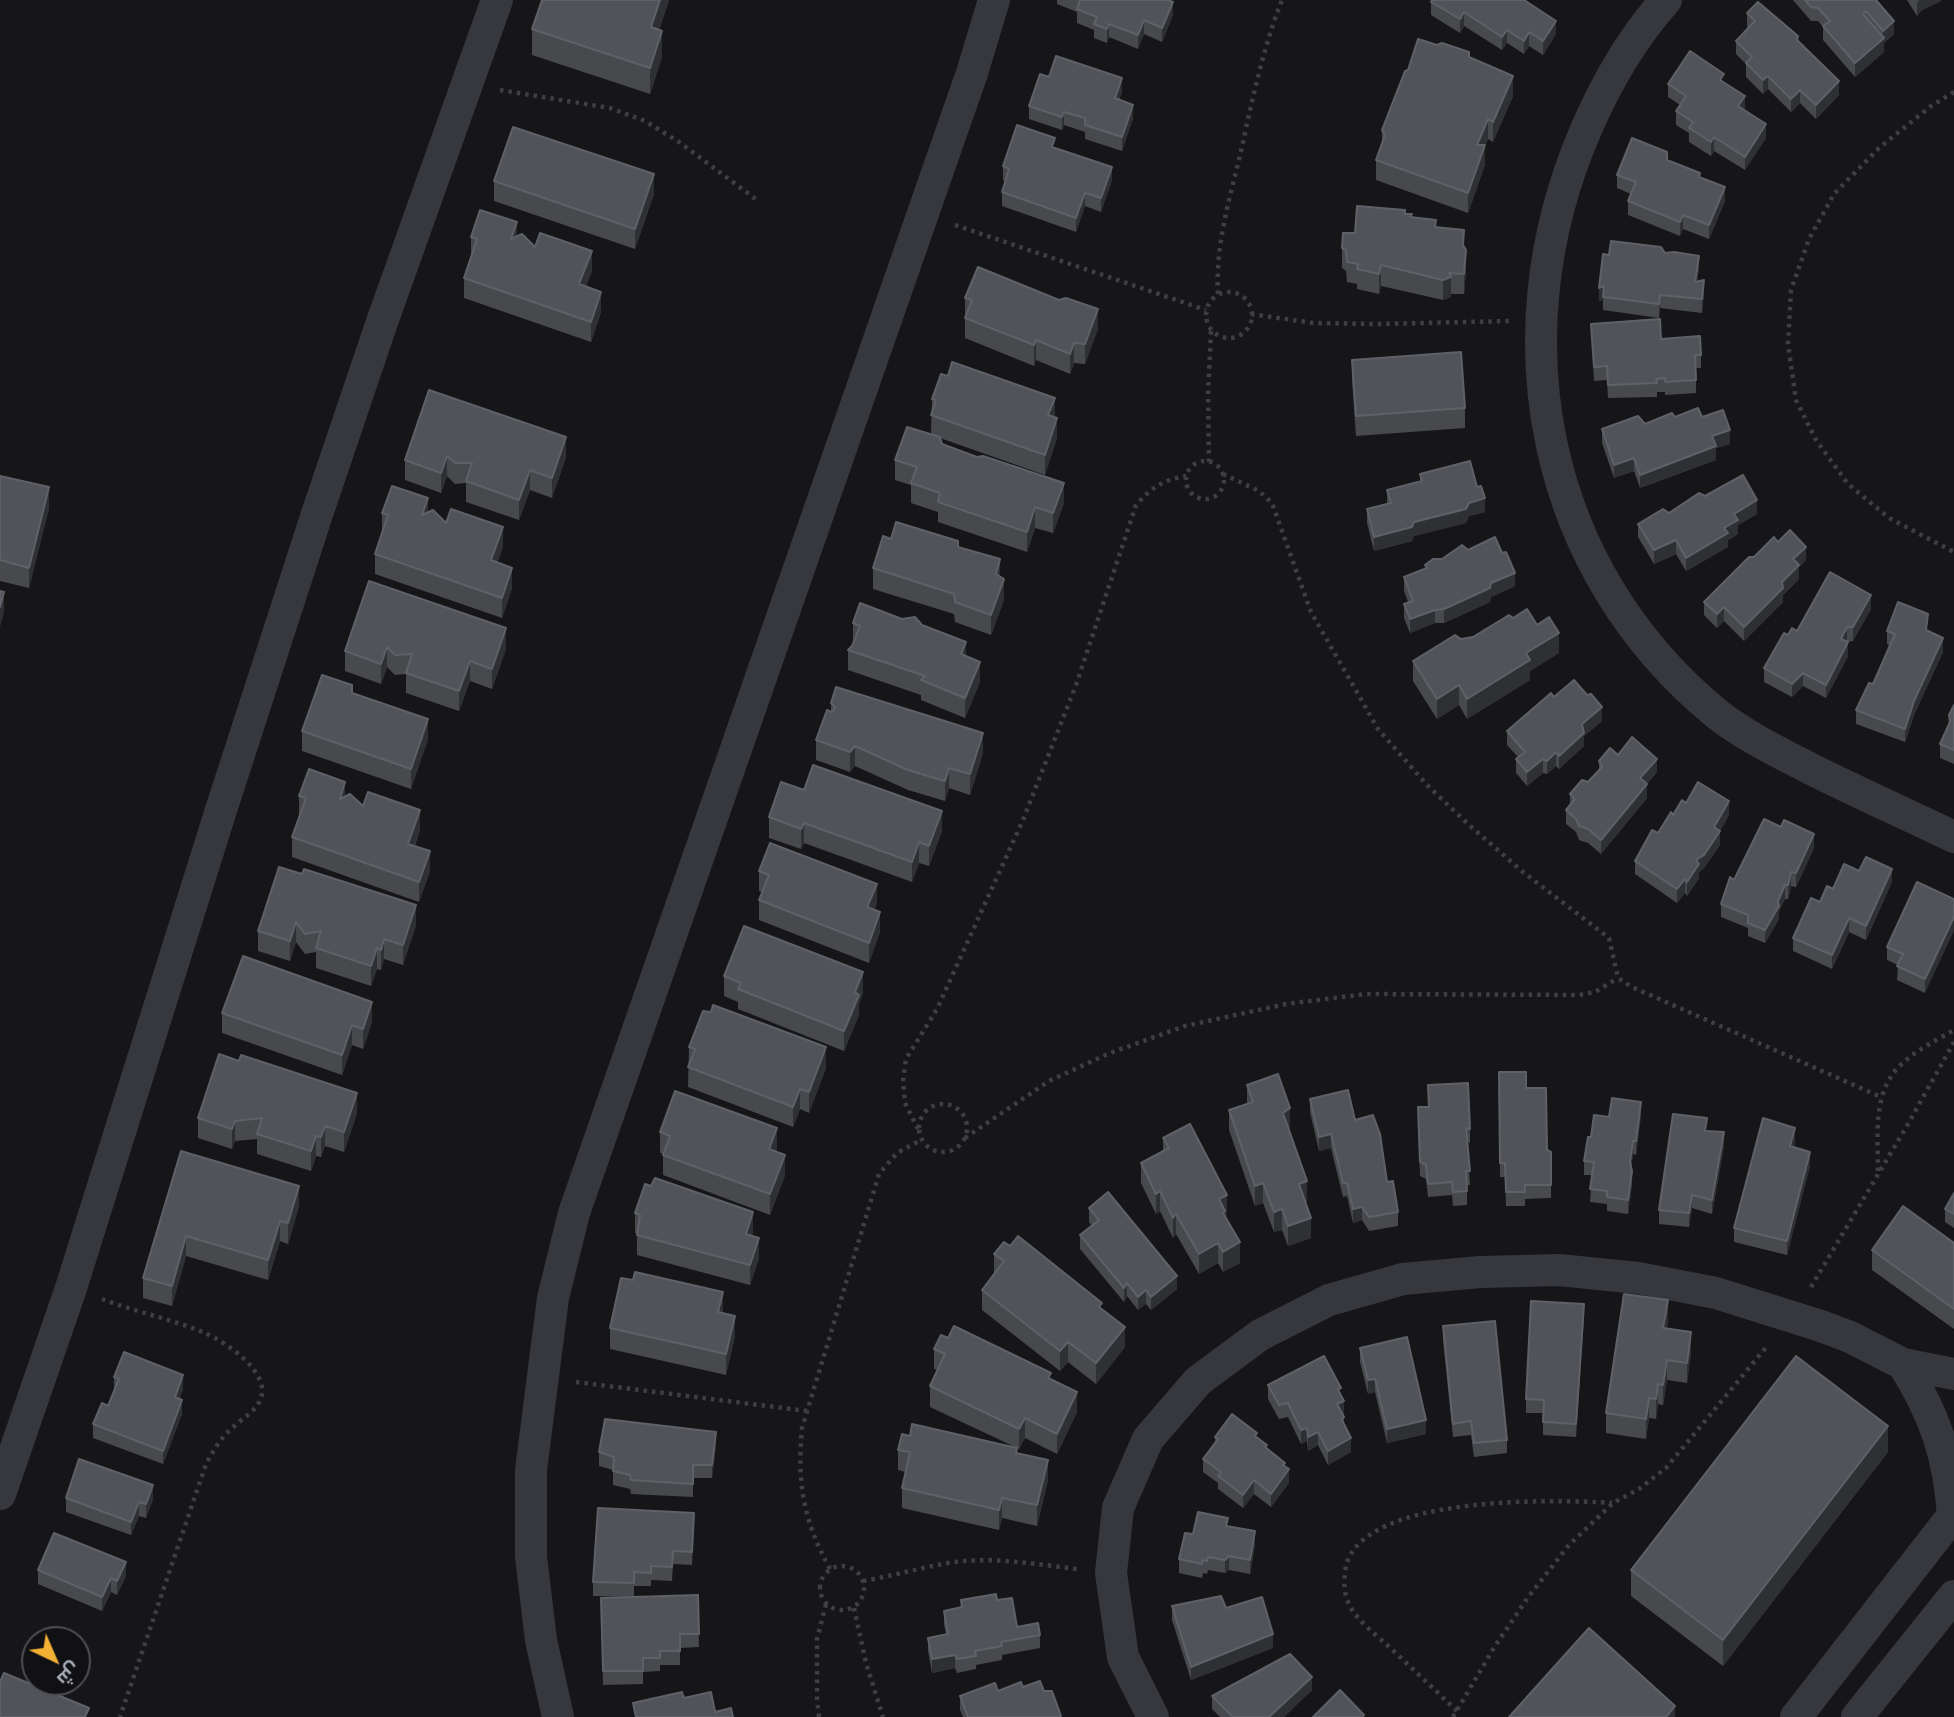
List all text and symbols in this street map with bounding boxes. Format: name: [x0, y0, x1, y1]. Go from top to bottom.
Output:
north arrow: [21, 1626, 91, 1696]
text: ش: [53, 1658, 86, 1691]

